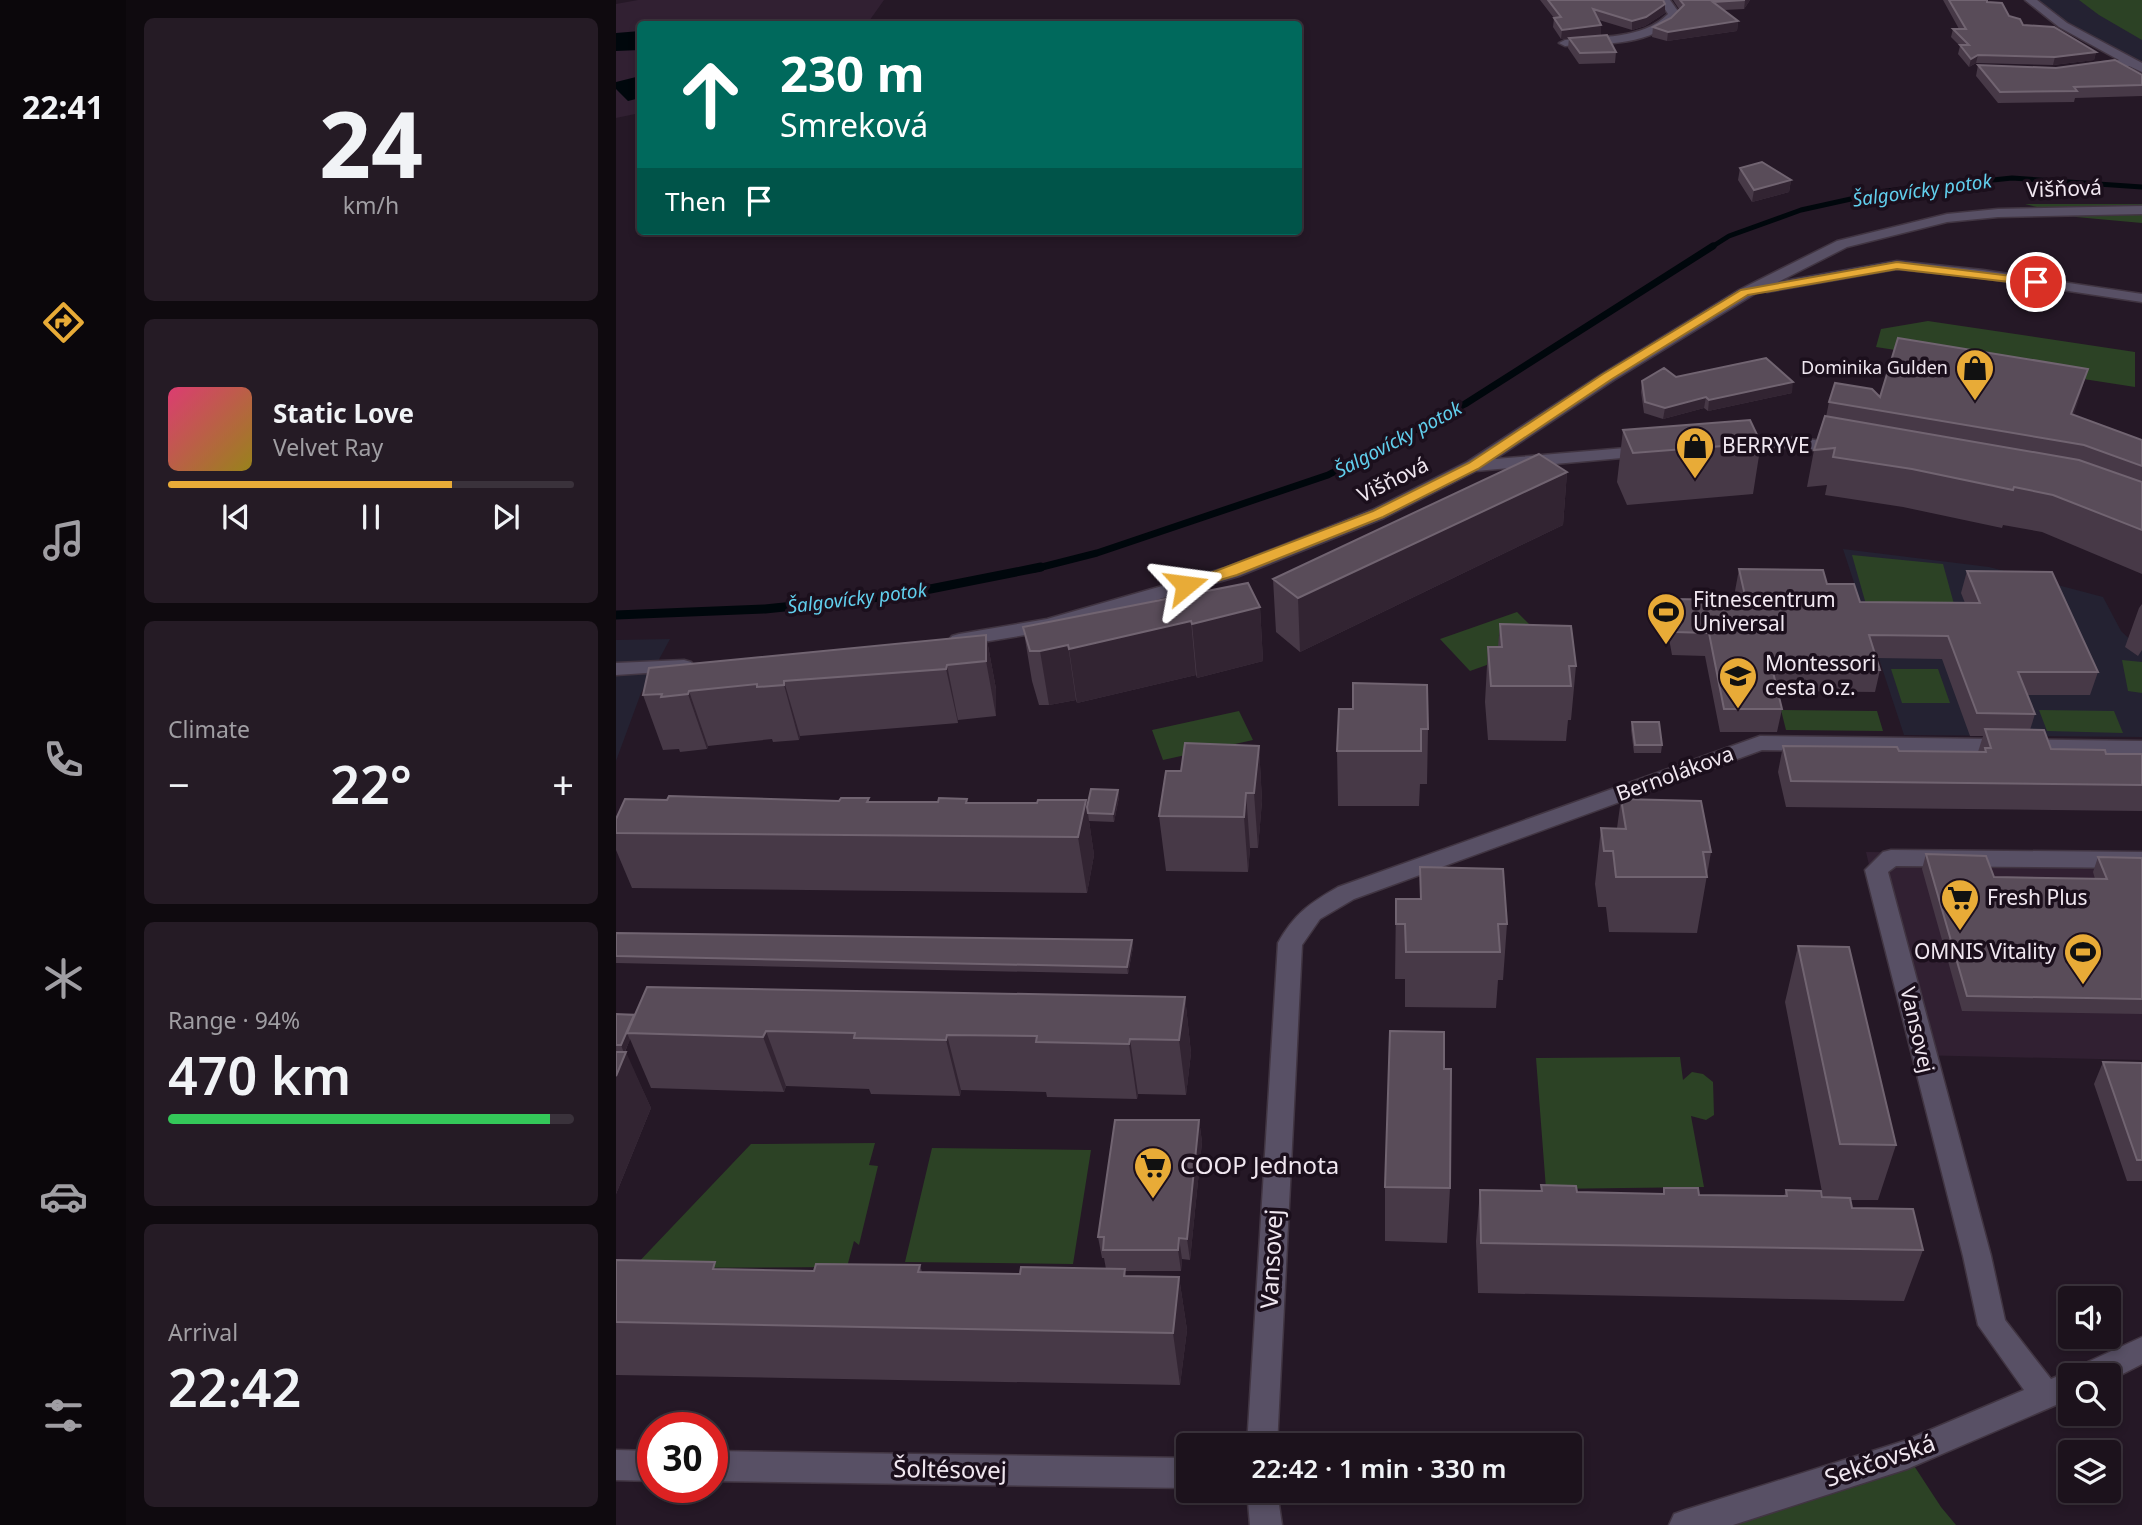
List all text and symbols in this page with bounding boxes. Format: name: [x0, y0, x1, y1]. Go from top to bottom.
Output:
text: 230 m: [780, 40, 925, 106]
icon: ahead: [665, 49, 756, 140]
text: 24: [319, 81, 423, 205]
text: 22:41: [22, 85, 104, 128]
text: Smreková: [780, 103, 928, 146]
water label: Šalgovícky potok: [1851, 167, 1994, 213]
street label: Višňová: [2026, 173, 2102, 203]
icon: arrive: [740, 182, 778, 220]
text: Then: [665, 183, 726, 219]
text: km/h: [343, 189, 399, 221]
pin: [2006, 252, 2066, 312]
icon: arrive: [2017, 263, 2055, 301]
icon: directions: [39, 298, 88, 347]
shop icon: Dominika Gulden: [1954, 347, 1996, 402]
place label: Dominika Gulden: [1801, 355, 1948, 379]
water label: Šalgovícky potok: [1330, 394, 1467, 483]
text: Static Love: [273, 395, 414, 431]
shop icon: BERRYVE: [1674, 425, 1716, 480]
text: Velvet Ray: [273, 431, 383, 463]
place label: BERRYVE: [1722, 431, 1810, 459]
street label: Višňová: [1352, 450, 1433, 508]
icon: previous: [217, 498, 255, 536]
icon: pause: [352, 498, 390, 536]
icon: next: [487, 498, 525, 536]
icon: music: [39, 516, 88, 565]
position arrow: [1149, 548, 1223, 622]
water label: Šalgovícky potok: [786, 576, 929, 619]
place label: Fitnescentrum Universal: [1693, 585, 1836, 637]
sports icon: Fitnescentrum Universal: [1645, 591, 1687, 646]
place label: Montessori cesta o.z.: [1765, 649, 1876, 701]
school or university icon: Montessori cesta o.z.: [1717, 655, 1759, 710]
text: Climate: [168, 713, 250, 745]
icon: phone: [39, 735, 88, 784]
street label: Bernolákova: [1612, 739, 1737, 807]
text: 22°: [330, 748, 412, 819]
text: −: [168, 758, 190, 810]
text: +: [552, 758, 574, 810]
supermarket icon: Fresh Plus: [1939, 877, 1981, 932]
place label: Fresh Plus: [1987, 883, 2088, 911]
sports icon: OMNIS Vitality: [2062, 931, 2104, 986]
place label: OMNIS Vitality: [1914, 937, 2056, 965]
icon: climate: [39, 954, 88, 1003]
street label: Vansovej: [1895, 984, 1941, 1075]
text: Range · 94%: [168, 1004, 300, 1036]
text: 470 km: [168, 1039, 351, 1110]
supermarket icon: COOP Jednota: [1132, 1145, 1174, 1200]
place label: COOP Jednota: [1180, 1148, 1339, 1181]
icon: car: [39, 1172, 88, 1221]
street label: Vansovej: [1251, 1208, 1290, 1310]
map controls: [2058, 1286, 2121, 1503]
button: sound: [2058, 1286, 2121, 1349]
text: Arrival: [168, 1316, 238, 1348]
text: 22:42: [168, 1351, 301, 1422]
button: search: [2058, 1363, 2121, 1426]
icon: filters: [39, 1391, 88, 1440]
speed limit sign: 30: [637, 1412, 728, 1503]
street label: Sekčovská: [1820, 1425, 1939, 1494]
button: layers: [2058, 1440, 2121, 1503]
text: 22:42 · 1 min · 330 m: [1252, 1450, 1506, 1486]
street label: Šoltésovej: [893, 1451, 1007, 1486]

